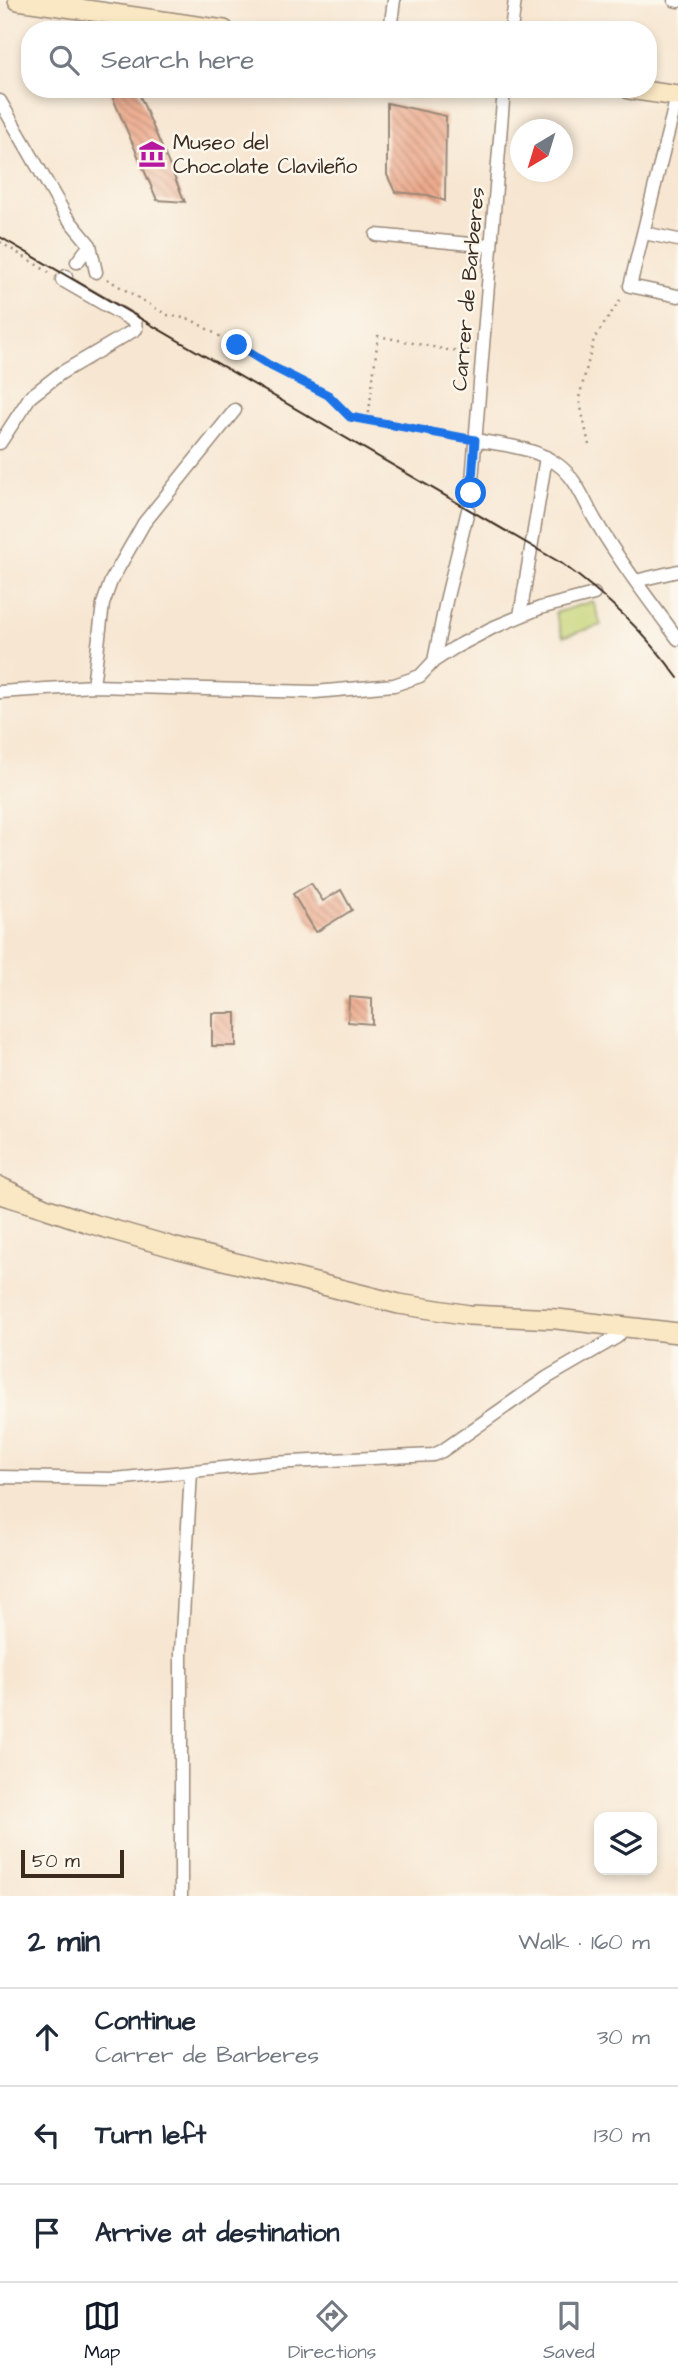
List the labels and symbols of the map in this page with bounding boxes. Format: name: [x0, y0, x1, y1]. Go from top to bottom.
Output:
north arrow: [510, 119, 573, 182]
place label: Museo del Chocolate Clavileño: [173, 128, 358, 181]
museum icon: Museo del Chocolate Clavileño: [137, 139, 167, 169]
street label: Carrer de Barberes: [445, 186, 492, 392]
route end: [221, 329, 252, 360]
route start: [455, 477, 486, 508]
scale bar: [21, 1847, 124, 1879]

